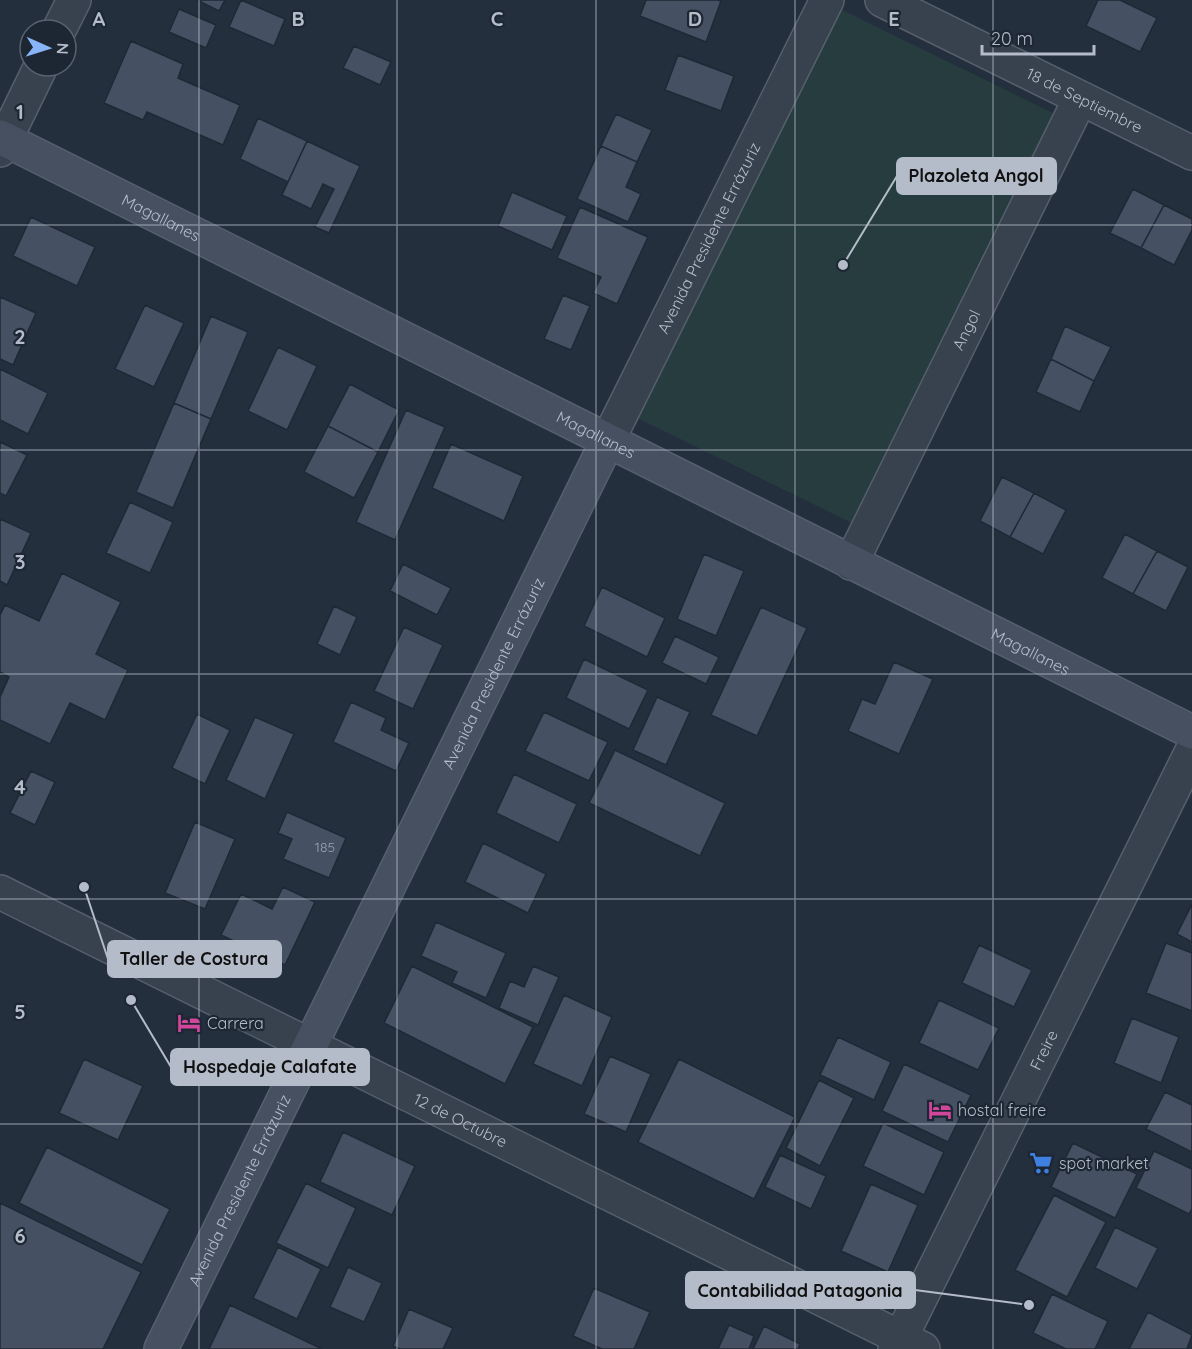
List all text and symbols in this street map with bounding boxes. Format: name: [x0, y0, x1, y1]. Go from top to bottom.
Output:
text: A: [93, 6, 106, 31]
text: B: [291, 6, 305, 31]
text: C: [491, 6, 504, 31]
text: D: [688, 6, 702, 31]
text: E: [888, 6, 900, 31]
north arrow: [18, 18, 78, 78]
scale bar: [982, 18, 1094, 56]
text: 20 m: [991, 27, 1033, 50]
text: N: [53, 42, 73, 55]
street label: 18 de Septiembre: [1023, 63, 1146, 137]
text: 1: [16, 99, 24, 124]
street label: Avenida Presidente Errázuriz: [653, 139, 765, 337]
callout: Plazoleta Angol: [897, 158, 1056, 194]
text: Plazoleta Angol: [908, 164, 1044, 187]
street label: Magallanes: [118, 189, 204, 245]
street label: Angol: [948, 306, 984, 353]
text: 2: [14, 324, 26, 349]
street label: Magallanes: [553, 406, 639, 462]
text: 3: [15, 549, 25, 574]
street label: Avenida Presidente Errázuriz: [438, 574, 549, 772]
street label: Magallanes: [988, 623, 1073, 680]
text: 4: [14, 774, 26, 799]
house number: 185: [315, 838, 335, 856]
callout: Taller de Costura: [108, 941, 281, 977]
text: Taller de Costura: [120, 947, 268, 970]
text: 5: [14, 999, 26, 1024]
hotel icon: Carrera: [176, 1010, 202, 1036]
place label: Carrera: [207, 1013, 264, 1033]
street label: Freire: [1025, 1027, 1062, 1073]
callout: Hospedaje Calafate: [171, 1049, 369, 1085]
text: Hospedaje Calafate: [183, 1055, 357, 1078]
street label: 12 de Octubre: [410, 1088, 511, 1152]
street label: Avenida Presidente Errázuriz: [184, 1091, 295, 1289]
hotel icon: hostal freire: [927, 1097, 953, 1123]
place label: hostal freire: [958, 1100, 1046, 1120]
supermarket icon: spot market: [1028, 1150, 1054, 1176]
place label: spot market: [1059, 1153, 1149, 1173]
text: 6: [14, 1223, 26, 1248]
callout: Contabilidad Patagonia: [686, 1272, 915, 1308]
text: Contabilidad Patagonia: [698, 1279, 902, 1302]

